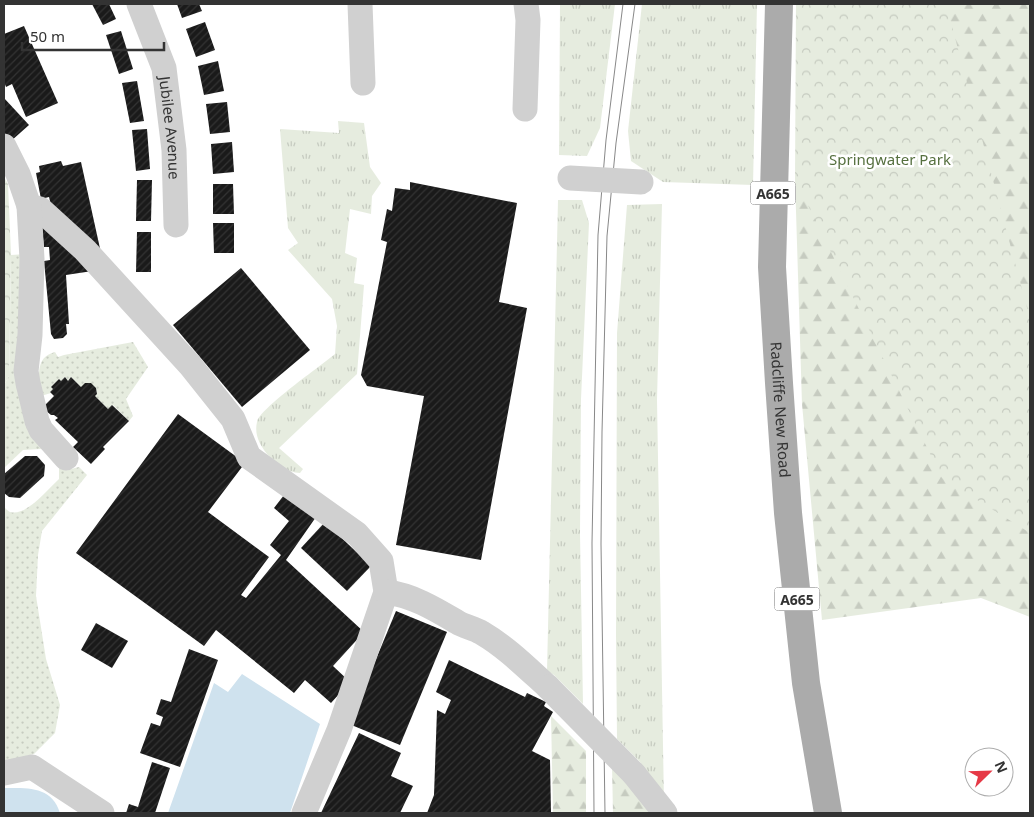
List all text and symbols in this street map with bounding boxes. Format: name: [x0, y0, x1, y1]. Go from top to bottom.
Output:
scale bar: [22, 20, 165, 52]
text: 50 m: [30, 26, 65, 46]
street label: Jubilee Avenue: [155, 73, 185, 180]
park label: Springwater Park: [829, 149, 951, 169]
road number: A665: [750, 182, 796, 204]
street label: Radcliffe New Road: [767, 341, 796, 478]
road number: A665: [774, 588, 820, 610]
north arrow: [964, 747, 1014, 797]
text: N: [990, 758, 1012, 776]

